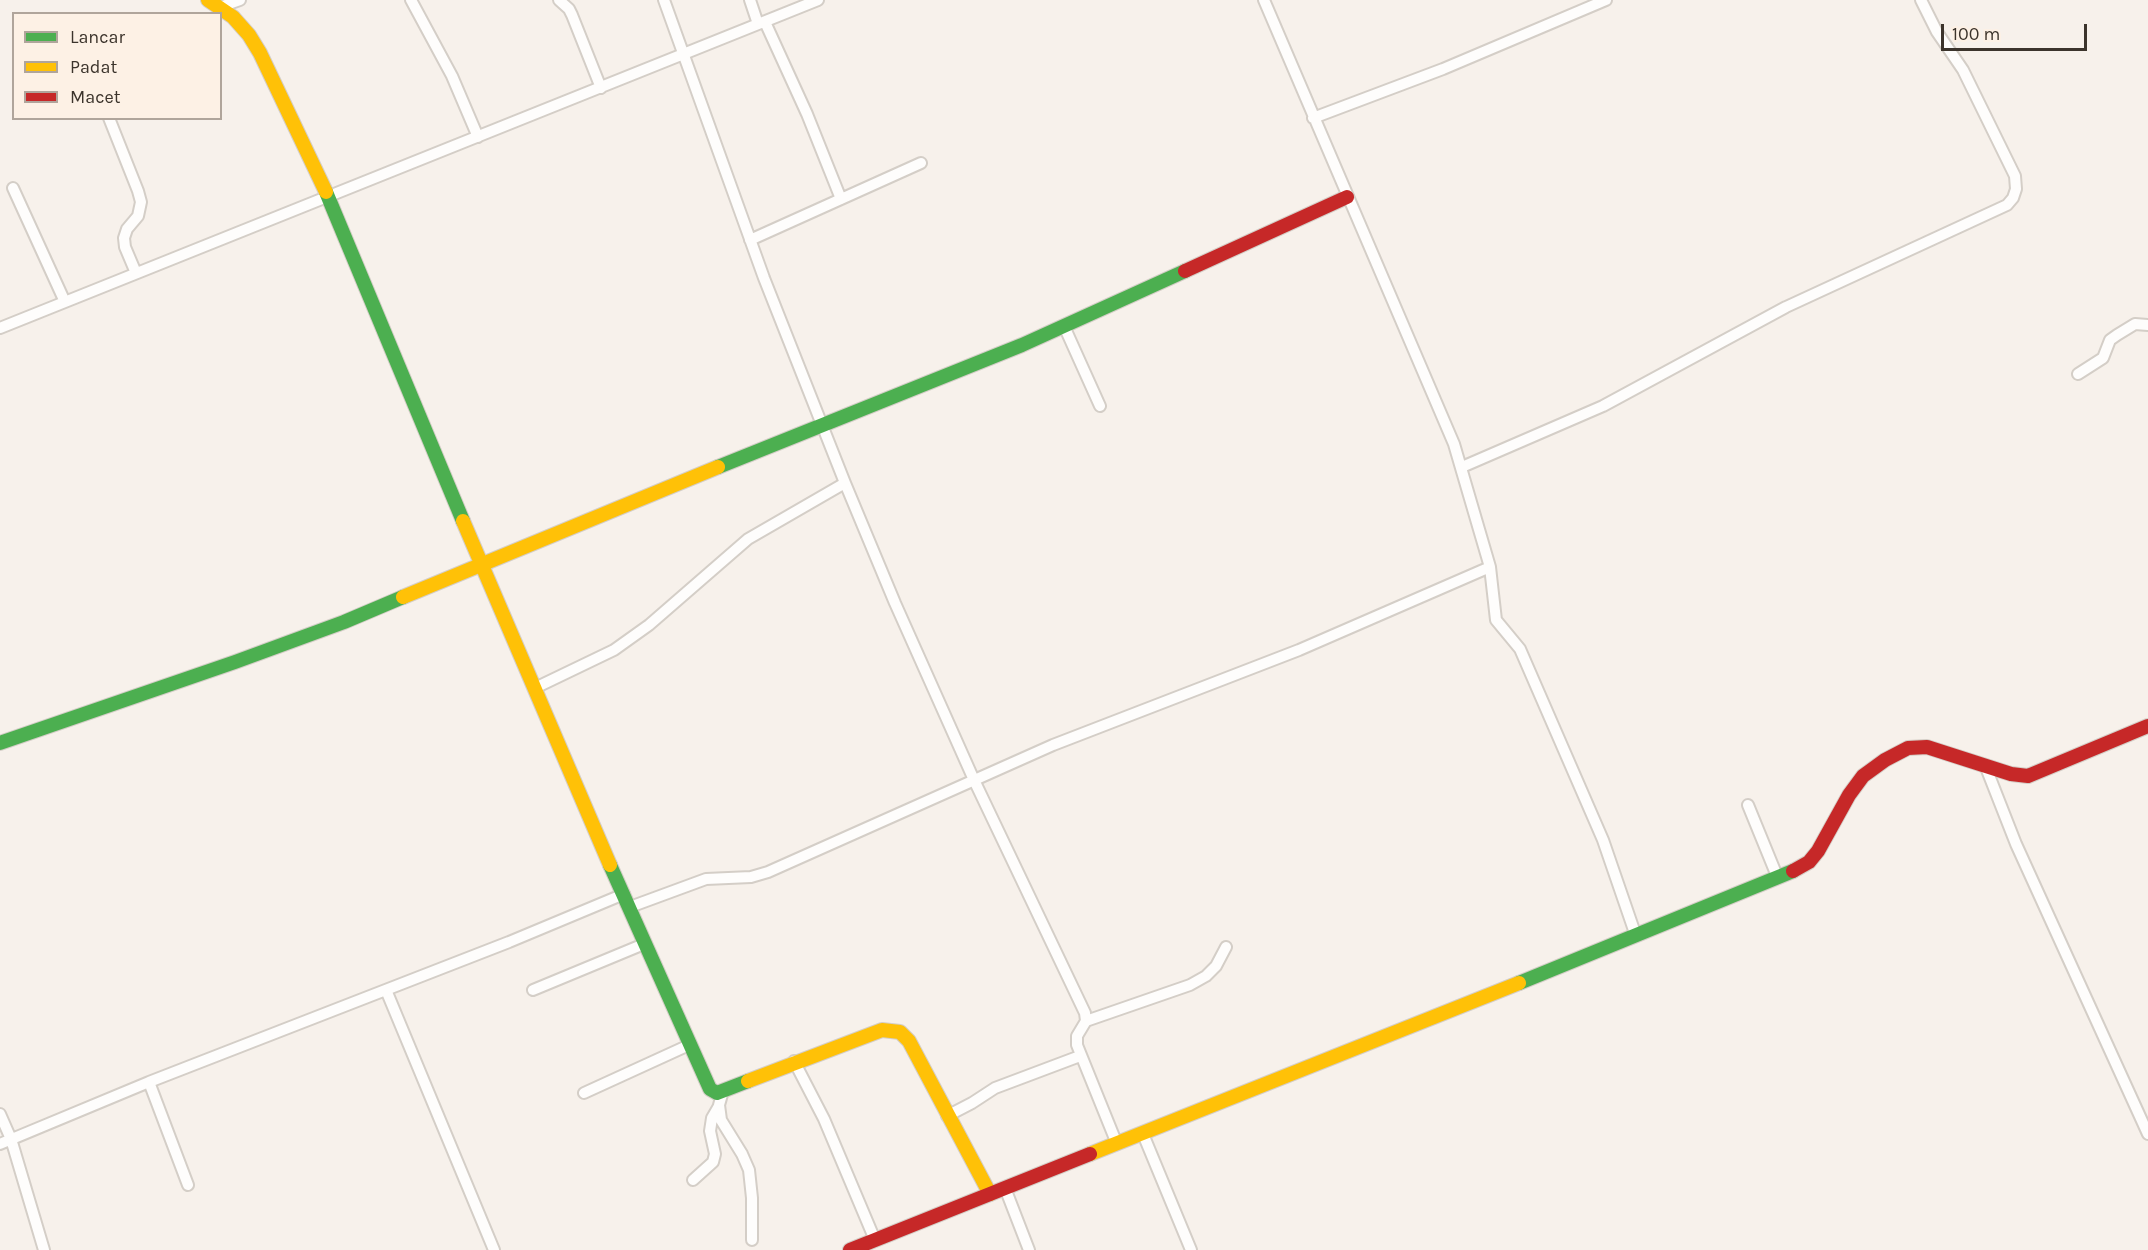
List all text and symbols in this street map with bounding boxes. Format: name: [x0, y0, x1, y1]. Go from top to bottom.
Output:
legend: [12, 12, 222, 120]
scale bar: [1944, 12, 2090, 50]
text: 100 m: [1952, 23, 2000, 45]
text: Lancar: [70, 26, 125, 48]
text: Padat: [70, 56, 117, 78]
text: Macet: [70, 86, 120, 108]

